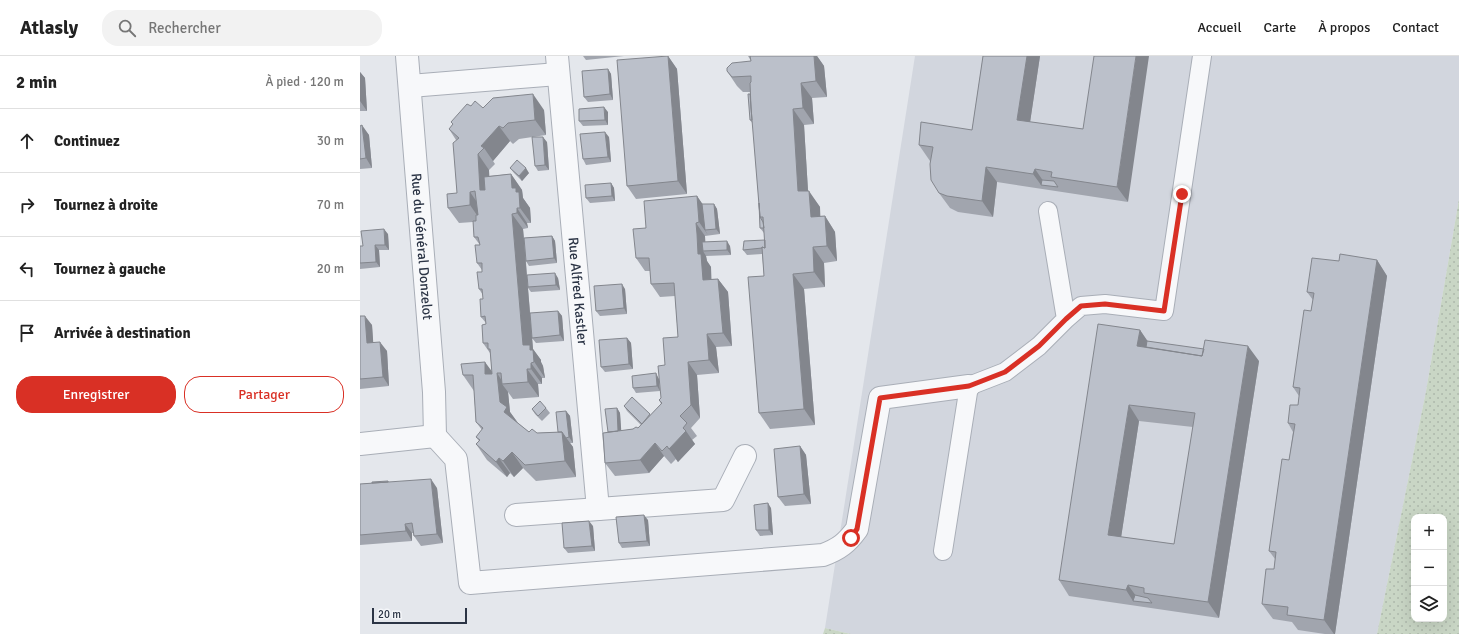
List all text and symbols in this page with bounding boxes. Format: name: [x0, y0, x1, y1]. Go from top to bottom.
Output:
search box: [102, 10, 382, 46]
text: Atlasly: [20, 16, 78, 40]
icon: search: [116, 17, 138, 39]
text: Rechercher: [148, 19, 221, 37]
text: Accueil: [1197, 19, 1242, 36]
text: Carte: [1264, 19, 1296, 36]
text: À propos: [1318, 19, 1370, 36]
text: Contact: [1392, 19, 1439, 36]
text: 2 min: [16, 72, 57, 93]
text: À pied · 120 m: [265, 74, 344, 90]
icon: ahead: [16, 130, 38, 152]
text: Continuez: [54, 132, 120, 150]
text: 30 m: [317, 133, 344, 149]
street label: Rue du Général Donzelot: [408, 172, 437, 321]
route end: [1173, 185, 1191, 203]
icon: right: [16, 194, 38, 216]
text: Tournez à droite: [54, 196, 158, 214]
text: 70 m: [317, 197, 344, 213]
street label: Rue Alfred Kastler: [565, 236, 592, 347]
icon: left: [16, 258, 38, 280]
text: Tournez à gauche: [54, 260, 166, 278]
text: 20 m: [317, 261, 344, 277]
icon: arrive: [16, 322, 38, 344]
text: Arrivée à destination: [54, 324, 191, 342]
button: Enregistrer: [16, 376, 176, 413]
button: Partager: [184, 376, 344, 413]
map controls: [1411, 514, 1447, 622]
button: +: [1411, 514, 1447, 550]
route start: [842, 529, 860, 547]
button: −: [1411, 550, 1447, 586]
button: layers: [1411, 586, 1447, 622]
scale bar: [372, 606, 467, 625]
text: 20 m: [378, 608, 401, 621]

